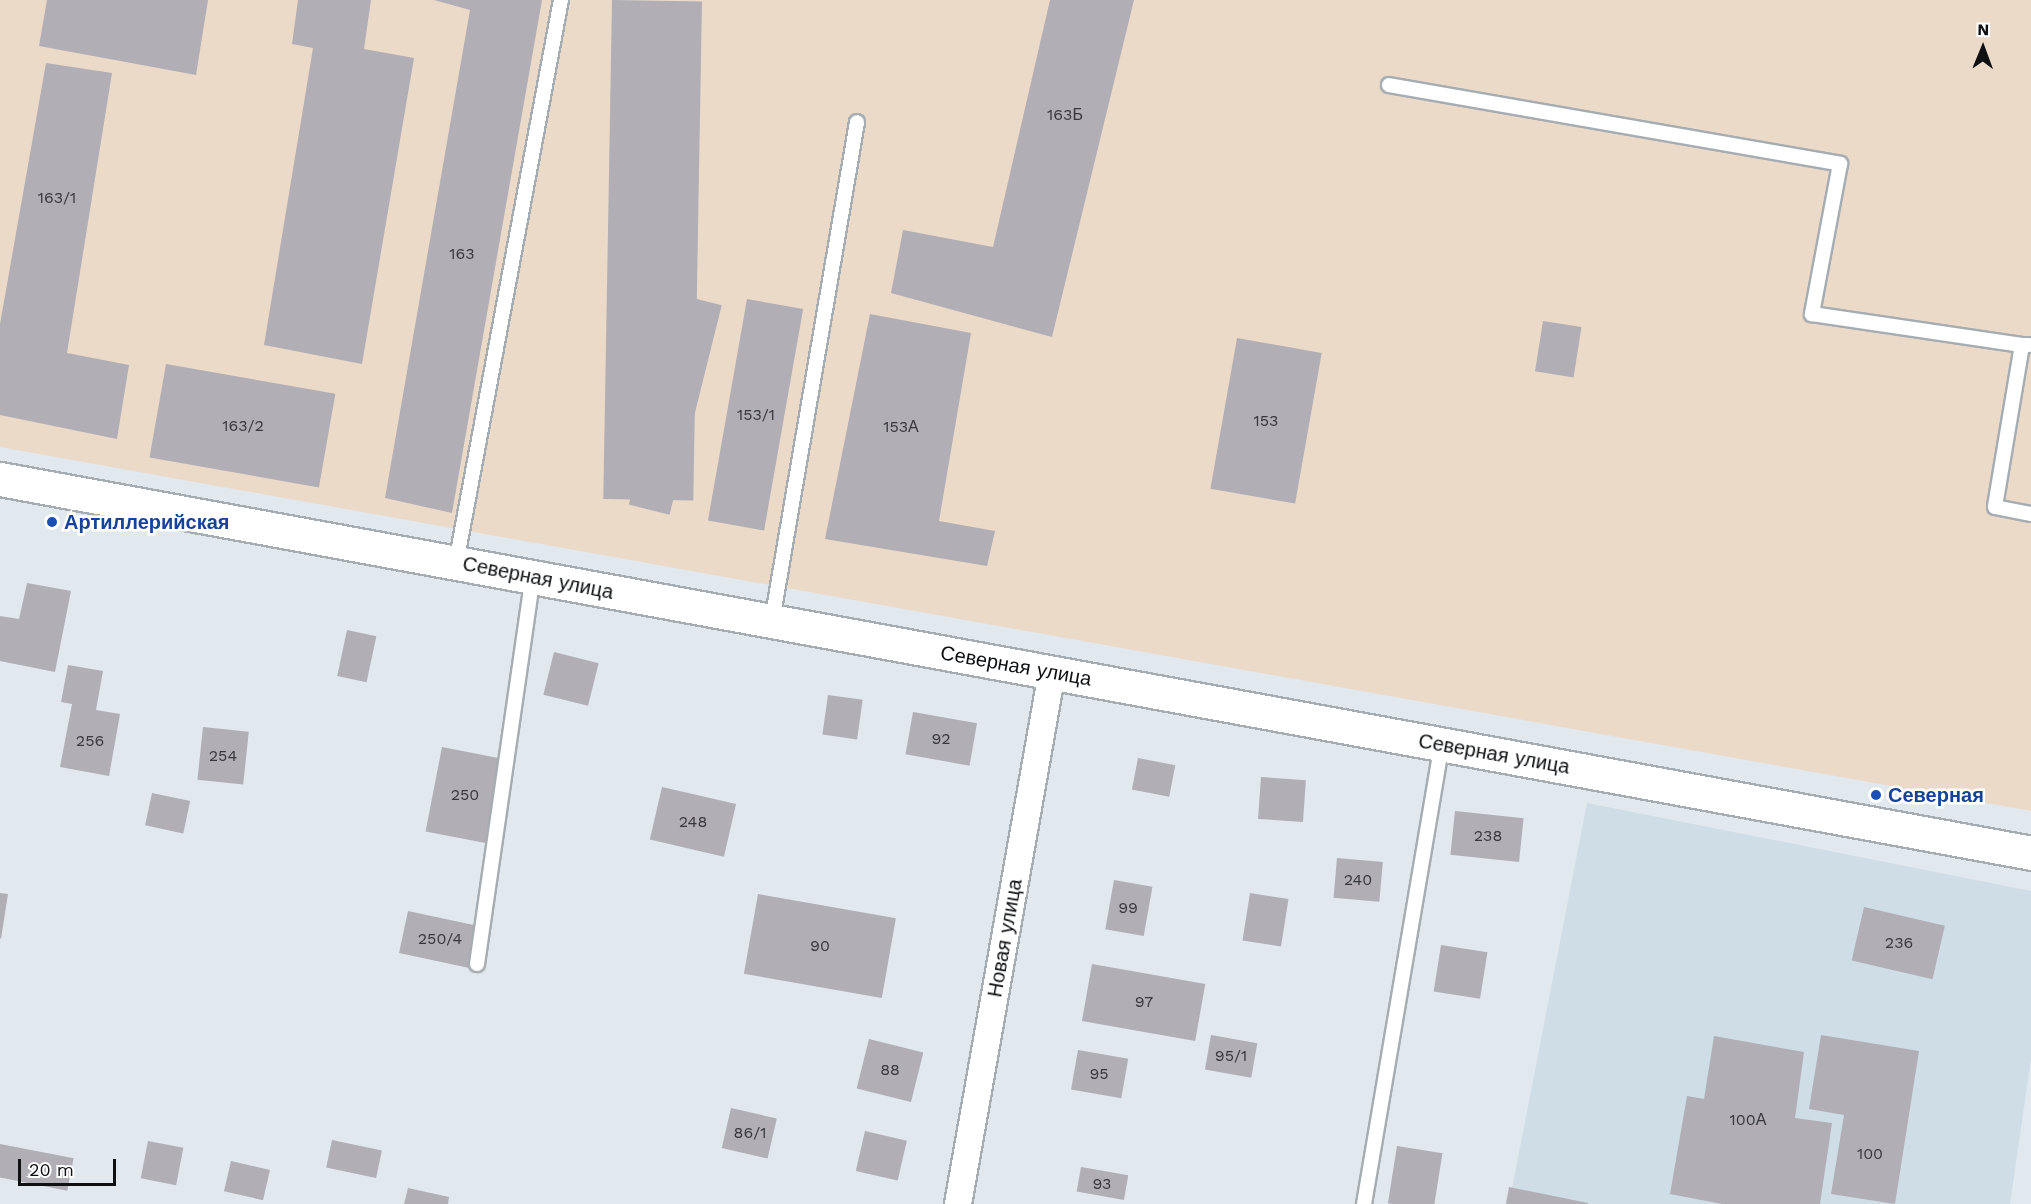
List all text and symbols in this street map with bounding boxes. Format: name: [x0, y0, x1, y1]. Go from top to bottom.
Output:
north arrow: [1953, 18, 2013, 78]
text: N: [1977, 20, 1989, 39]
house number: 163Б: [1047, 105, 1083, 125]
house number: 163/1: [38, 188, 76, 208]
house number: 163: [449, 244, 475, 264]
house number: 153/1: [737, 405, 775, 425]
house number: 153: [1254, 411, 1278, 431]
house number: 163/2: [222, 416, 264, 436]
house number: 153А: [883, 417, 919, 437]
place label: Артиллерийская: [64, 510, 229, 534]
marker: Артиллерийская: [45, 515, 59, 529]
street label: Северная улица: [461, 552, 615, 604]
street label: Северная улица: [939, 641, 1093, 691]
house number: 92: [931, 729, 951, 749]
street label: Северная улица: [1417, 729, 1571, 779]
house number: 256: [76, 731, 104, 751]
house number: 254: [209, 746, 237, 766]
place label: Северная: [1888, 783, 1984, 807]
house number: 250: [451, 785, 479, 805]
marker: Северная: [1869, 788, 1883, 802]
house number: 248: [679, 812, 707, 832]
house number: 238: [1474, 826, 1502, 846]
house number: 240: [1344, 870, 1372, 890]
street label: Новая улица: [983, 877, 1027, 999]
house number: 99: [1118, 898, 1138, 918]
house number: 250/4: [418, 929, 462, 949]
house number: 236: [1885, 933, 1913, 953]
house number: 90: [810, 936, 830, 956]
house number: 97: [1135, 992, 1153, 1012]
house number: 95/1: [1215, 1046, 1247, 1066]
house number: 88: [880, 1060, 900, 1080]
house number: 95: [1089, 1064, 1109, 1084]
house number: 100А: [1730, 1110, 1766, 1130]
house number: 86/1: [734, 1123, 766, 1143]
house number: 100: [1857, 1144, 1883, 1164]
scale bar: [21, 1147, 118, 1185]
text: 20 m: [29, 1159, 74, 1180]
house number: 93: [1093, 1174, 1111, 1194]

